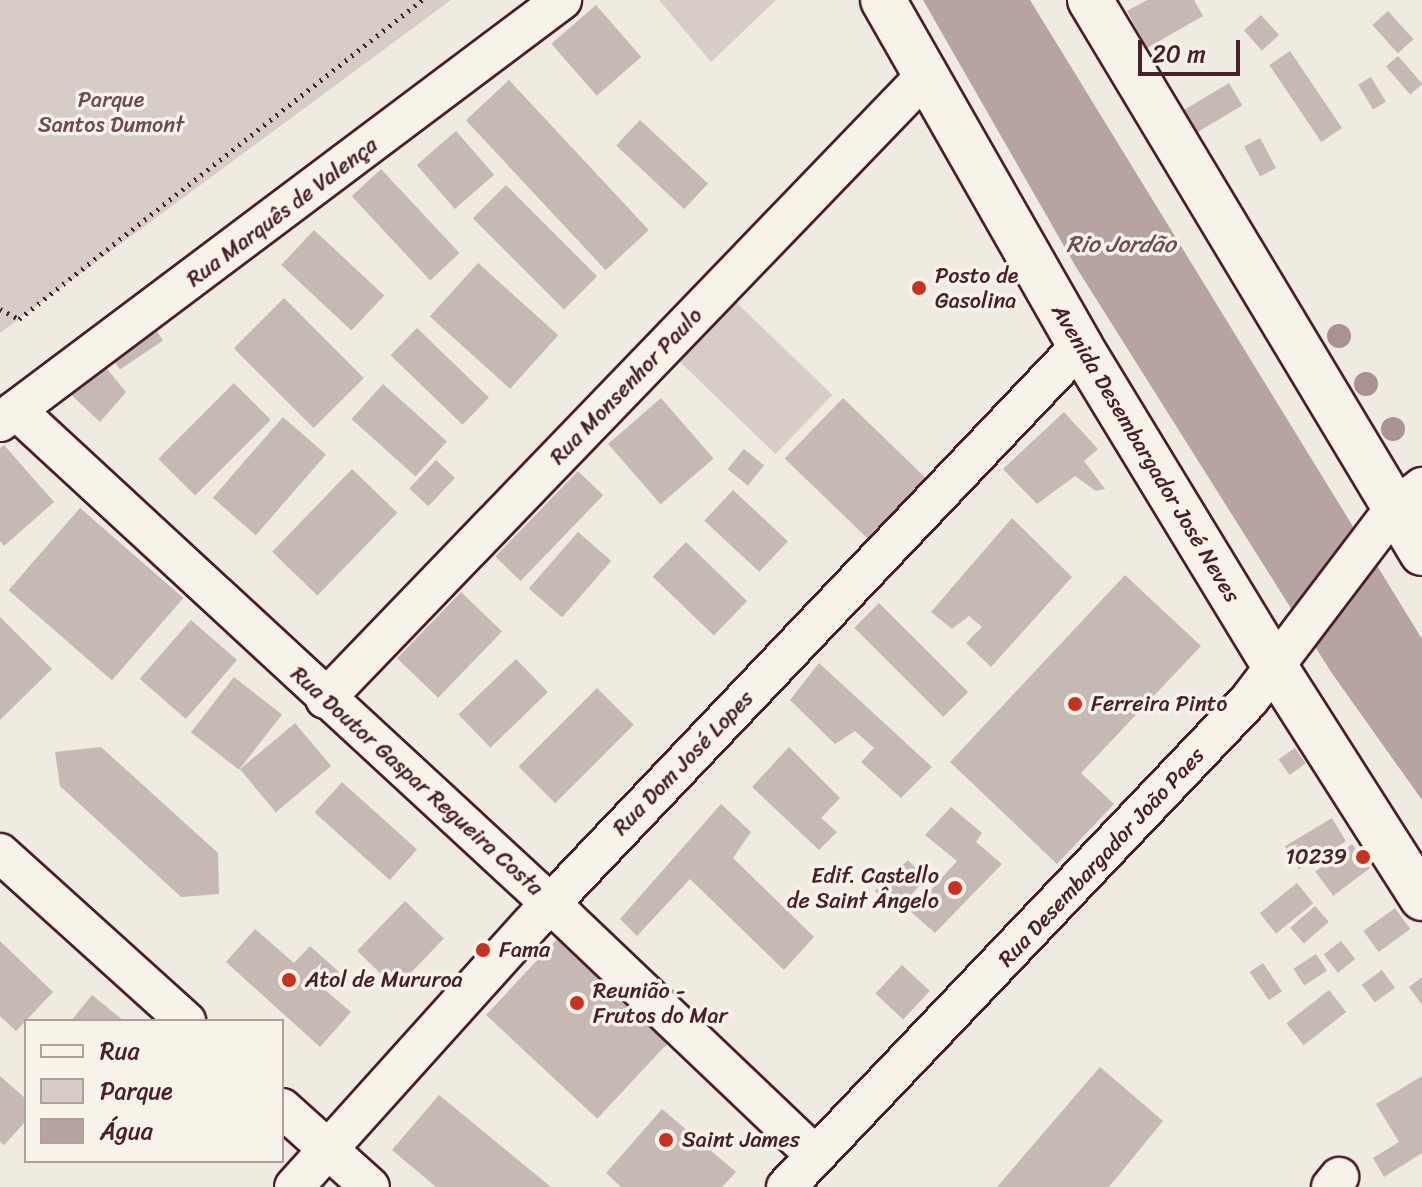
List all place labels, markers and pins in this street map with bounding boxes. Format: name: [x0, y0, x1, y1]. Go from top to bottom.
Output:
place label: Posto de Gasolina: [935, 262, 1019, 314]
marker: Posto de Gasolina: [910, 279, 928, 297]
place label: Ferreira Pinto: [1091, 691, 1228, 717]
marker: Ferreira Pinto: [1066, 695, 1084, 713]
place label: 10239: [1285, 844, 1347, 870]
marker: 10239: [1354, 848, 1372, 866]
place label: Edif. Castello de Saint Ângelo: [786, 862, 939, 914]
marker: Edif. Castello de Saint Ângelo: [946, 879, 964, 897]
place label: Fama: [499, 937, 550, 963]
marker: Fama: [474, 941, 492, 959]
place label: Atol de Mururoa: [305, 967, 462, 993]
marker: Atol de Mururoa: [280, 971, 298, 989]
place label: Reunião - Frutos do Mar: [593, 977, 728, 1028]
marker: Reunião - Frutos do Mar: [568, 994, 586, 1012]
place label: Saint James: [682, 1127, 800, 1153]
marker: Saint James: [657, 1131, 675, 1149]

